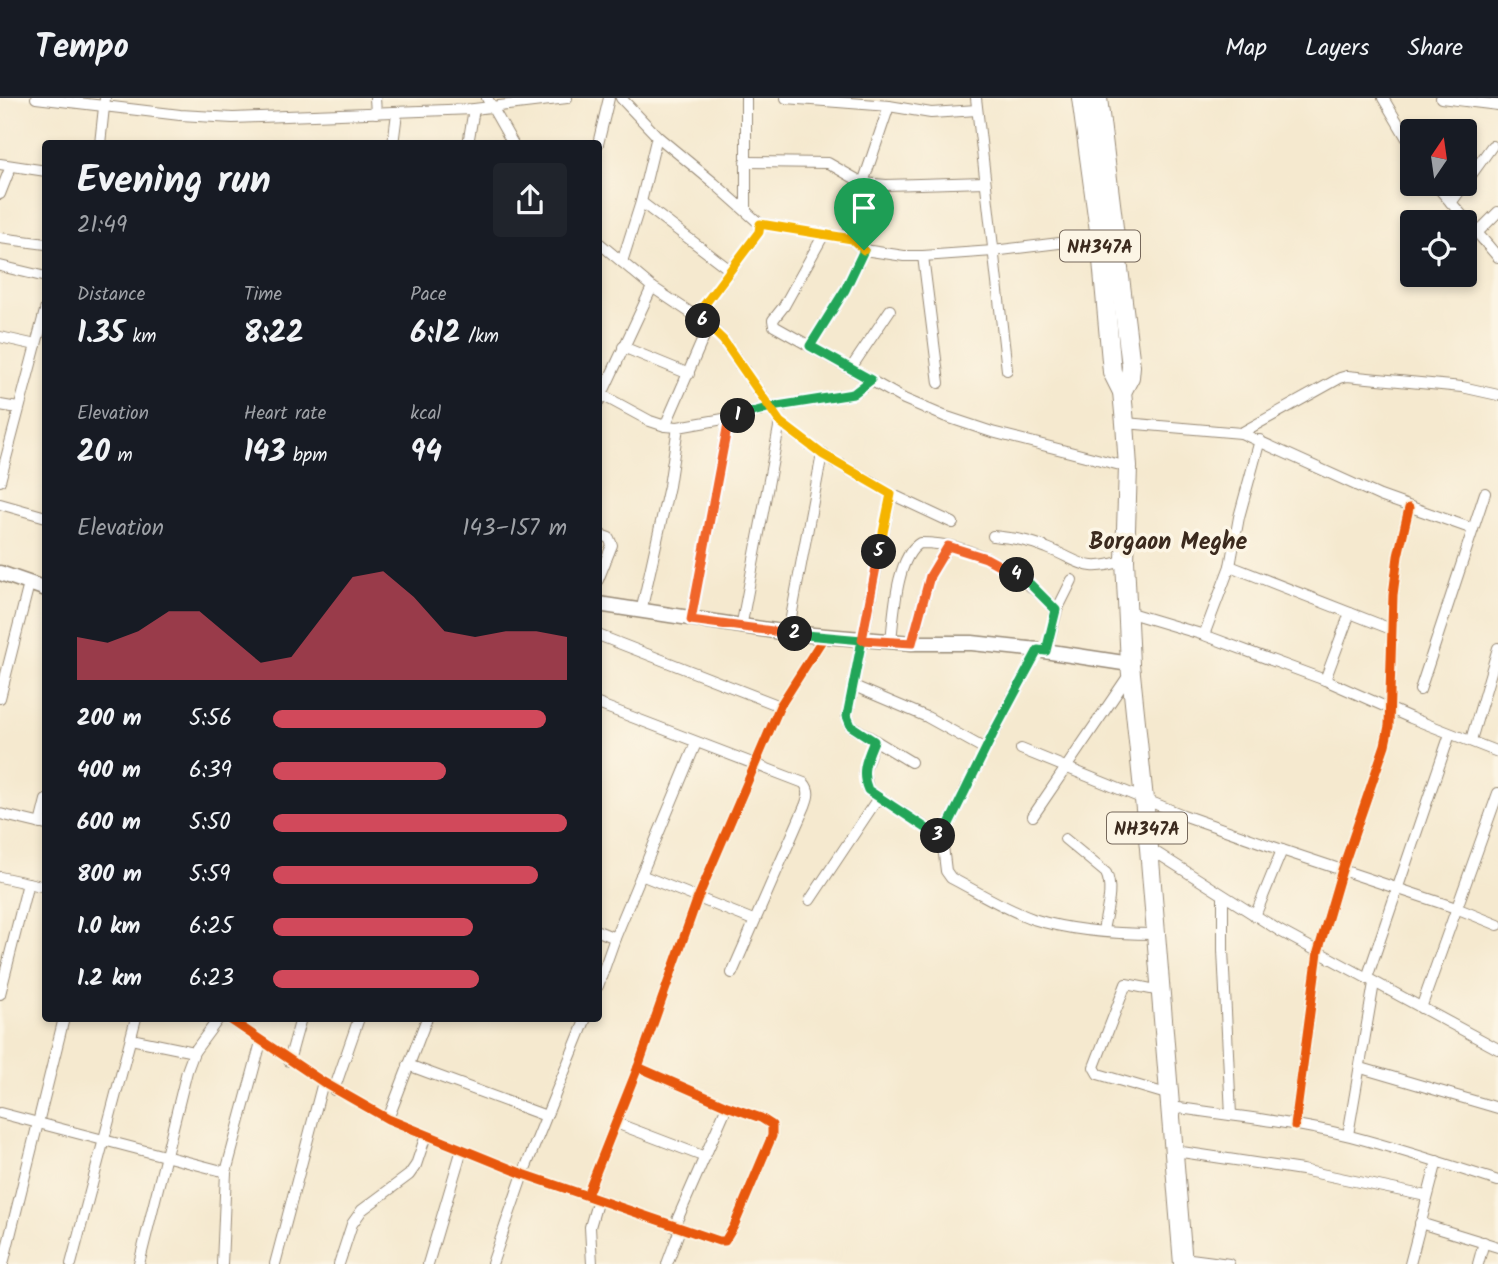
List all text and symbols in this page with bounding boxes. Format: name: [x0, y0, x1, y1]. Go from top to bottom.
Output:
text: Tempo: [35, 22, 129, 75]
text: Map: [1225, 29, 1267, 68]
text: Layers: [1305, 29, 1369, 68]
text: Share: [1407, 29, 1463, 68]
north arrow: [1400, 119, 1477, 196]
map controls: [1400, 119, 1477, 287]
text: Evening run: [77, 152, 271, 212]
button: share: [493, 163, 567, 237]
pin: [834, 178, 894, 250]
icon: arrive: [845, 189, 883, 227]
text: 21:49: [77, 208, 127, 244]
button: locate: [1400, 210, 1477, 287]
road number: NH347A: [1060, 230, 1140, 262]
text: Distance: [77, 280, 145, 310]
text: Time: [244, 280, 282, 310]
text: Pace: [410, 280, 447, 310]
pin: 6: [686, 304, 720, 339]
text: 6: [697, 305, 708, 335]
text: 1.35: [77, 310, 125, 358]
text: 8:22: [244, 310, 304, 358]
text: 6:12: [410, 310, 461, 358]
text: km: [125, 322, 156, 352]
text: /km: [461, 322, 499, 352]
pin: 1: [720, 398, 756, 434]
text: Elevation: [77, 399, 149, 429]
text: Heart rate: [244, 399, 326, 429]
text: kcal: [410, 399, 441, 429]
text: 1: [735, 400, 740, 430]
text: 20: [77, 429, 110, 477]
text: 143: [244, 429, 285, 477]
text: 94: [410, 429, 442, 477]
text: m: [110, 441, 133, 471]
text: bpm: [285, 441, 327, 471]
text: Elevation: [77, 511, 164, 547]
text: 143–157 m: [462, 511, 567, 547]
district label: Borgaon Meghe: [1089, 523, 1248, 562]
pin: 5: [862, 534, 896, 570]
text: 5: [874, 536, 883, 566]
pin: 4: [1000, 558, 1034, 592]
text: 4: [1011, 559, 1022, 589]
pin: 2: [778, 616, 812, 652]
text: 2: [789, 618, 800, 648]
text: 200 m: [77, 701, 142, 737]
text: 5:56: [189, 701, 232, 737]
text: 400 m: [77, 753, 141, 789]
text: 6:39: [189, 753, 232, 789]
text: 600 m: [77, 805, 141, 841]
text: 5:50: [189, 805, 231, 841]
road number: NH347A: [1107, 813, 1187, 844]
pin: 3: [920, 818, 956, 854]
text: 3: [932, 820, 943, 850]
text: 800 m: [77, 857, 142, 893]
text: 5:59: [189, 857, 231, 893]
text: 1.0 km: [77, 909, 140, 945]
text: 6:25: [189, 909, 233, 945]
text: 1.2 km: [77, 961, 142, 997]
text: 6:23: [189, 961, 234, 997]

